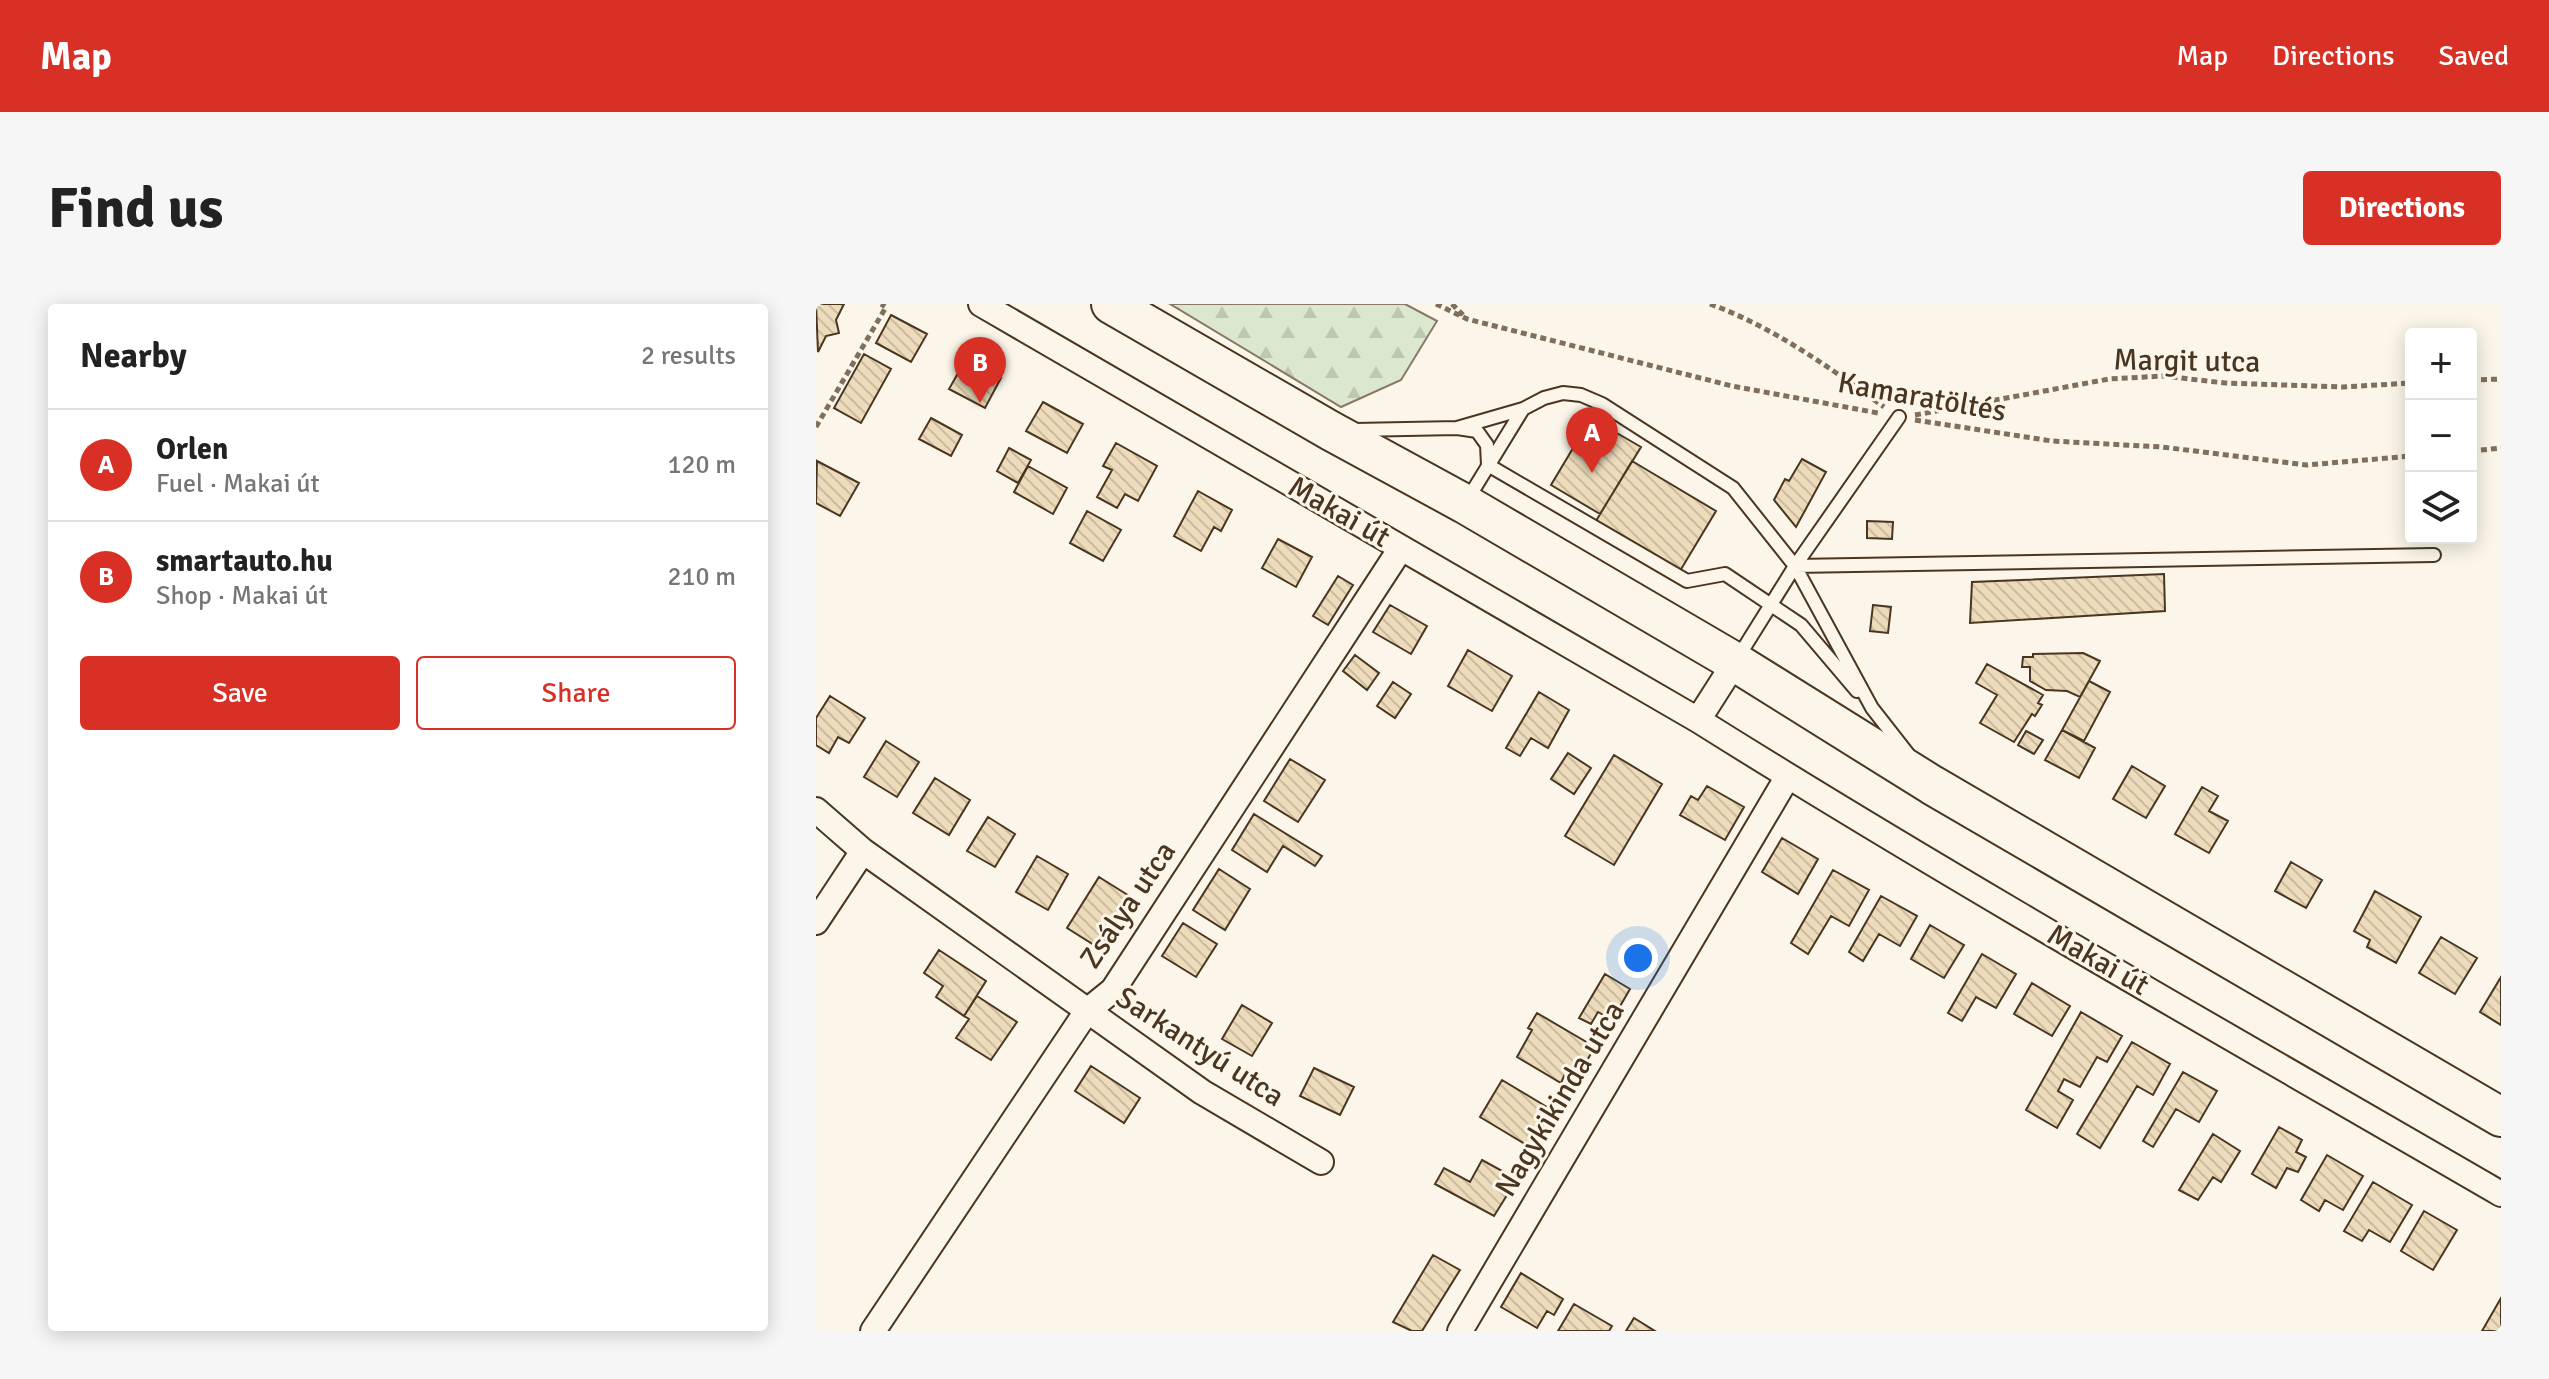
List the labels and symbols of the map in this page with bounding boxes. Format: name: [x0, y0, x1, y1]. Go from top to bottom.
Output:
pin: B: [954, 337, 1006, 403]
street label: Margit utca: [2113, 341, 2261, 381]
street label: Kamaratöltés: [1835, 364, 2009, 430]
pin: A: [1566, 407, 1618, 473]
street label: Makai út: [1282, 468, 1396, 556]
street label: Zsálya utca: [1072, 835, 1184, 975]
street label: Makai út: [2041, 916, 2155, 1004]
your location: [1618, 938, 1658, 978]
street label: Sarkantyú utca: [1109, 979, 1291, 1115]
street label: Nagykikinda utca: [1487, 995, 1633, 1203]

